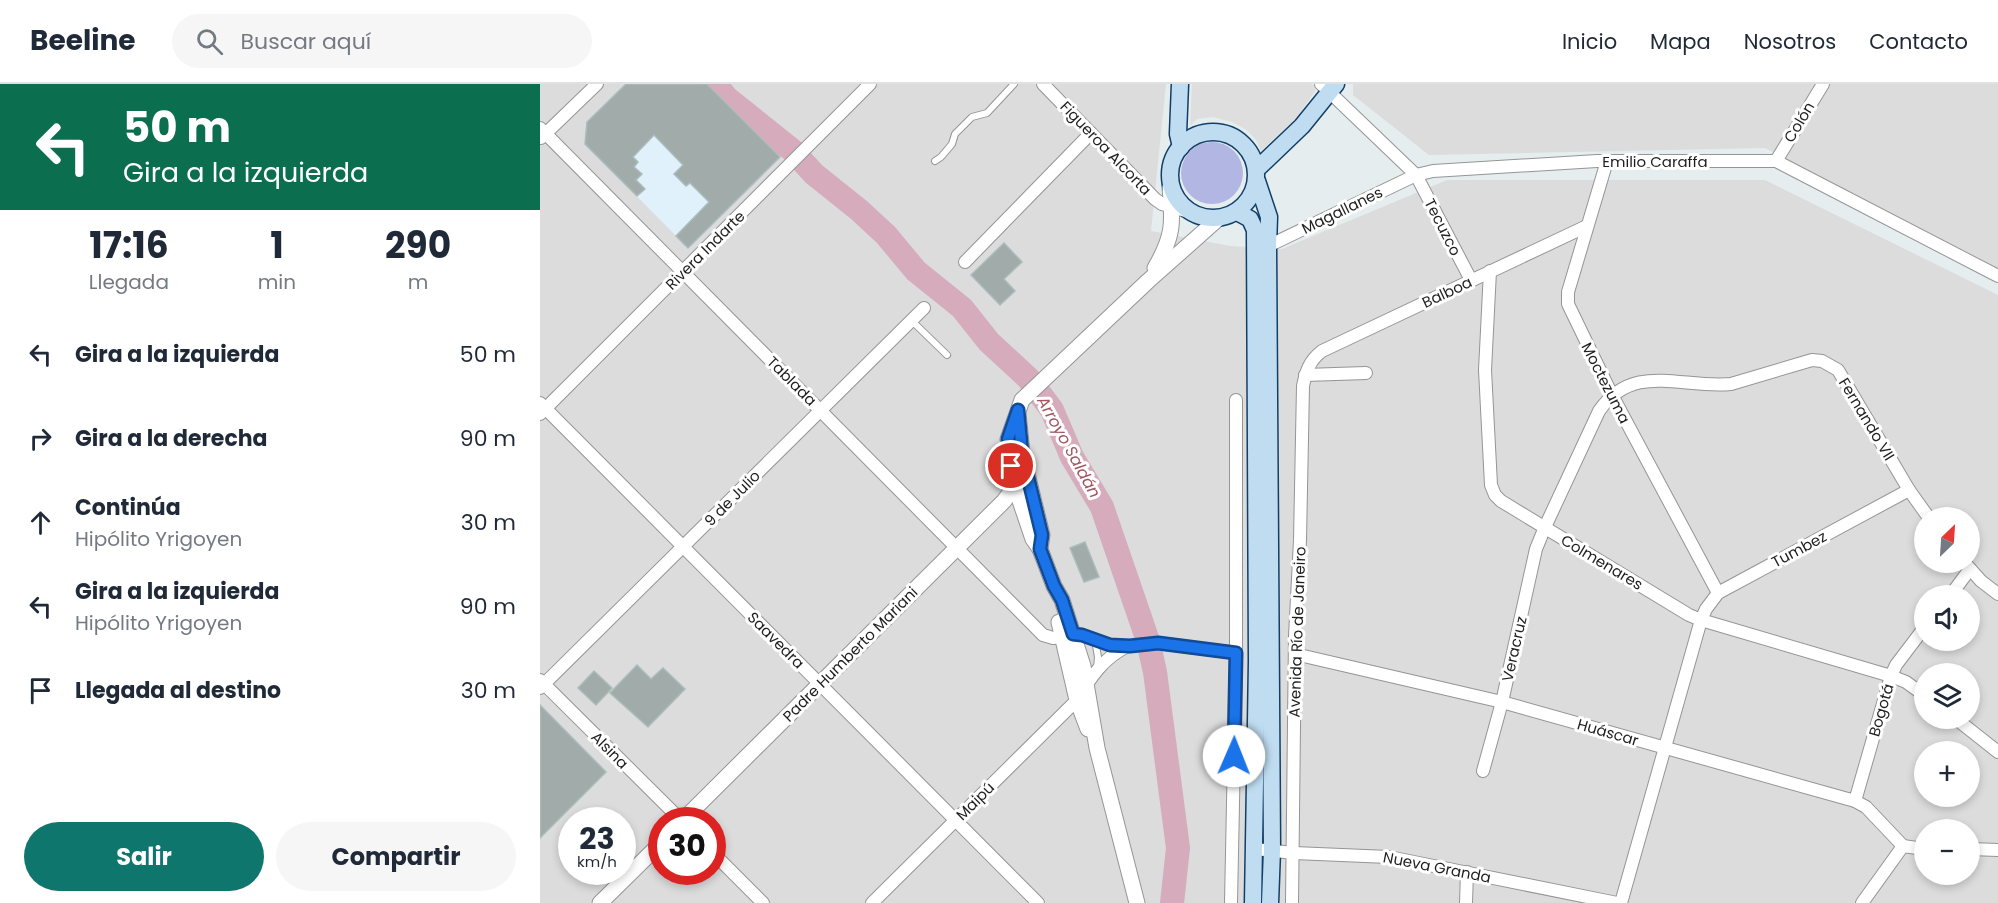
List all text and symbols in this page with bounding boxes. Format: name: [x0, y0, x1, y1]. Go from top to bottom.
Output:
search box: [172, 14, 592, 68]
text: Beeline: [30, 21, 136, 60]
icon: search: [193, 25, 226, 58]
text: Buscar aquí: [241, 26, 371, 57]
text: Inicio: [1562, 27, 1617, 56]
text: Mapa: [1650, 27, 1711, 56]
text: Nosotros: [1744, 27, 1836, 56]
text: Contacto: [1869, 27, 1968, 56]
street label: Figueroa Alcorta: [1056, 96, 1156, 200]
text: 50 m: [123, 98, 231, 157]
street label: Colón: [1779, 98, 1819, 146]
icon: left: [24, 108, 102, 186]
street label: Emilio Caraffa: [1602, 151, 1708, 172]
text: Gira a la izquierda: [123, 154, 368, 191]
street label: Magallanes: [1298, 181, 1386, 239]
street label: Tecuzco: [1420, 195, 1466, 259]
street label: Rivera Indarte: [661, 206, 749, 294]
text: 17:16: [89, 220, 169, 271]
text: 1: [270, 220, 284, 271]
text: 290: [385, 220, 451, 271]
text: Llegada: [89, 268, 169, 296]
text: min: [258, 268, 296, 296]
text: m: [408, 268, 428, 296]
street label: Balboa: [1419, 271, 1475, 313]
icon: left: [24, 338, 57, 371]
text: Gira a la izquierda: [75, 339, 279, 370]
text: 50 m: [460, 339, 516, 370]
street label: Moctezuma: [1577, 339, 1635, 427]
street label: Tablada: [762, 351, 822, 411]
street label: Fernando VII: [1834, 374, 1900, 464]
water label: Arroyo Saldán: [1031, 391, 1106, 502]
icon: right: [24, 422, 57, 455]
text: Gira a la derecha: [75, 423, 268, 454]
text: 90 m: [460, 423, 516, 454]
pin: [985, 440, 1036, 491]
icon: arrive: [994, 449, 1027, 482]
street label: 9 de Julio: [699, 465, 765, 531]
text: Continúa: [75, 492, 181, 523]
icon: ahead: [24, 506, 57, 539]
text: 30 m: [461, 507, 516, 538]
north arrow: [1914, 507, 1980, 573]
map controls: [1914, 507, 1980, 885]
text: Hipólito Yrigoyen: [75, 525, 242, 553]
street label: Tumbez: [1768, 526, 1830, 572]
street label: Colmenares: [1557, 529, 1647, 595]
street label: Avenida Río de Janeiro: [1284, 546, 1310, 718]
text: Gira a la izquierda: [75, 576, 279, 607]
street label: Padre Humberto Mariani: [778, 582, 922, 726]
button: sound: [1914, 585, 1980, 651]
icon: left: [24, 590, 57, 623]
text: 90 m: [460, 591, 516, 622]
street label: Saavedra: [743, 607, 809, 673]
text: Hipólito Yrigoyen: [75, 609, 242, 637]
street label: Veracruz: [1496, 614, 1532, 684]
button: layers: [1914, 663, 1980, 729]
icon: arrive: [24, 674, 57, 707]
text: Llegada al destino: [75, 675, 281, 706]
text: 30 m: [461, 675, 516, 706]
street label: Bogotá: [1863, 681, 1899, 739]
street label: Huáscar: [1575, 713, 1641, 751]
position arrow: [1202, 724, 1266, 788]
street label: Alsina: [587, 727, 633, 773]
button: +: [1914, 741, 1980, 807]
street label: Maipú: [951, 777, 999, 825]
speed limit sign: 30: [648, 807, 726, 885]
text: 23: [579, 817, 615, 860]
button: −: [1914, 819, 1980, 885]
button: Salir: [24, 822, 264, 891]
button: Compartir: [276, 822, 516, 891]
street label: Nueva Granda: [1381, 846, 1493, 888]
text: km/h: [577, 851, 617, 872]

